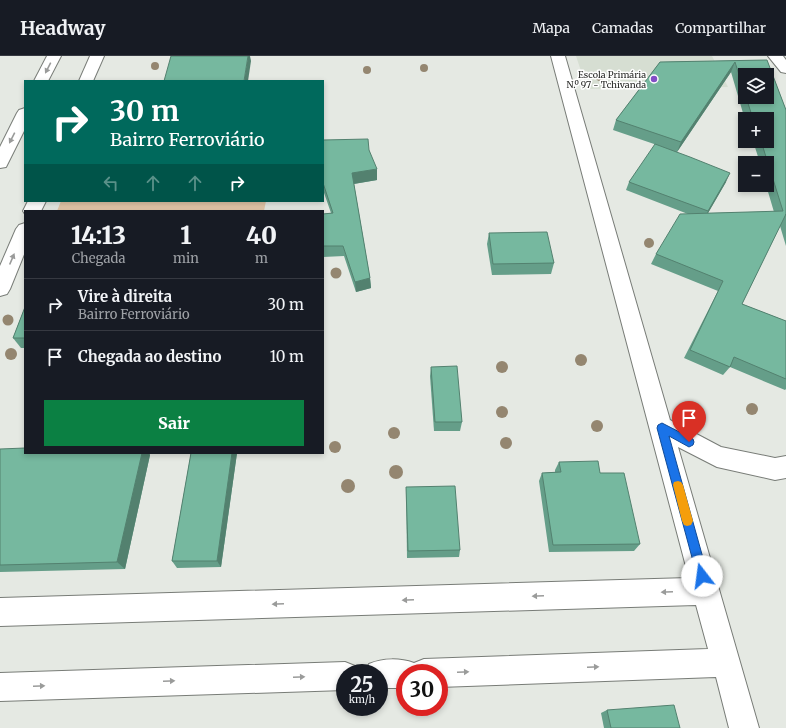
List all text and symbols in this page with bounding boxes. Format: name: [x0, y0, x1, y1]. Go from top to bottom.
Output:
text: Headway: [20, 16, 106, 40]
text: Mapa: [532, 19, 570, 37]
text: Camadas: [592, 19, 653, 37]
text: Compartilhar: [675, 19, 766, 37]
one-way arrow: [44, 63, 51, 74]
map controls: [738, 68, 774, 192]
button: layers: [738, 68, 774, 104]
place label: Escola Primária N.º 97 - Tchivanda: [567, 69, 646, 90]
marker: Escola Primária N.º 97 - Tchivanda: [649, 74, 659, 84]
text: 30 m: [110, 93, 179, 129]
icon: right: [44, 96, 96, 148]
button: +: [738, 112, 774, 148]
text: Bairro Ferroviário: [110, 128, 265, 151]
one-way arrow: [9, 133, 16, 144]
button: −: [738, 156, 774, 192]
icon: left: [100, 172, 122, 194]
icon: ahead: [142, 172, 164, 194]
icon: ahead: [184, 172, 206, 194]
icon: right: [226, 172, 248, 194]
text: 14:13: [71, 220, 126, 251]
text: 1: [180, 220, 192, 251]
text: 40: [246, 220, 277, 251]
text: Chegada: [72, 250, 125, 267]
text: min: [173, 250, 199, 267]
text: m: [255, 250, 268, 267]
one-way arrow: [10, 252, 16, 264]
text: Vire à direita: [78, 287, 172, 306]
icon: right: [44, 294, 66, 316]
text: 30 m: [267, 295, 304, 314]
text: Bairro Ferroviário: [78, 306, 190, 323]
icon: arrive: [44, 346, 66, 368]
text: Chegada ao destino: [78, 347, 221, 366]
text: 10 m: [270, 347, 304, 366]
button: Sair: [44, 400, 304, 446]
pin: [672, 401, 706, 442]
icon: arrive: [678, 407, 700, 429]
position arrow: [681, 555, 723, 597]
one-way arrow: [660, 589, 673, 595]
one-way arrow: [531, 593, 544, 599]
one-way arrow: [401, 597, 414, 603]
one-way arrow: [272, 600, 284, 607]
speed limit sign: 30: [396, 664, 448, 716]
one-way arrow: [587, 664, 599, 671]
one-way arrow: [457, 668, 469, 675]
text: 25: [351, 672, 373, 697]
one-way arrow: [293, 674, 306, 680]
one-way arrow: [163, 678, 175, 685]
one-way arrow: [33, 682, 45, 689]
text: km/h: [349, 693, 375, 706]

